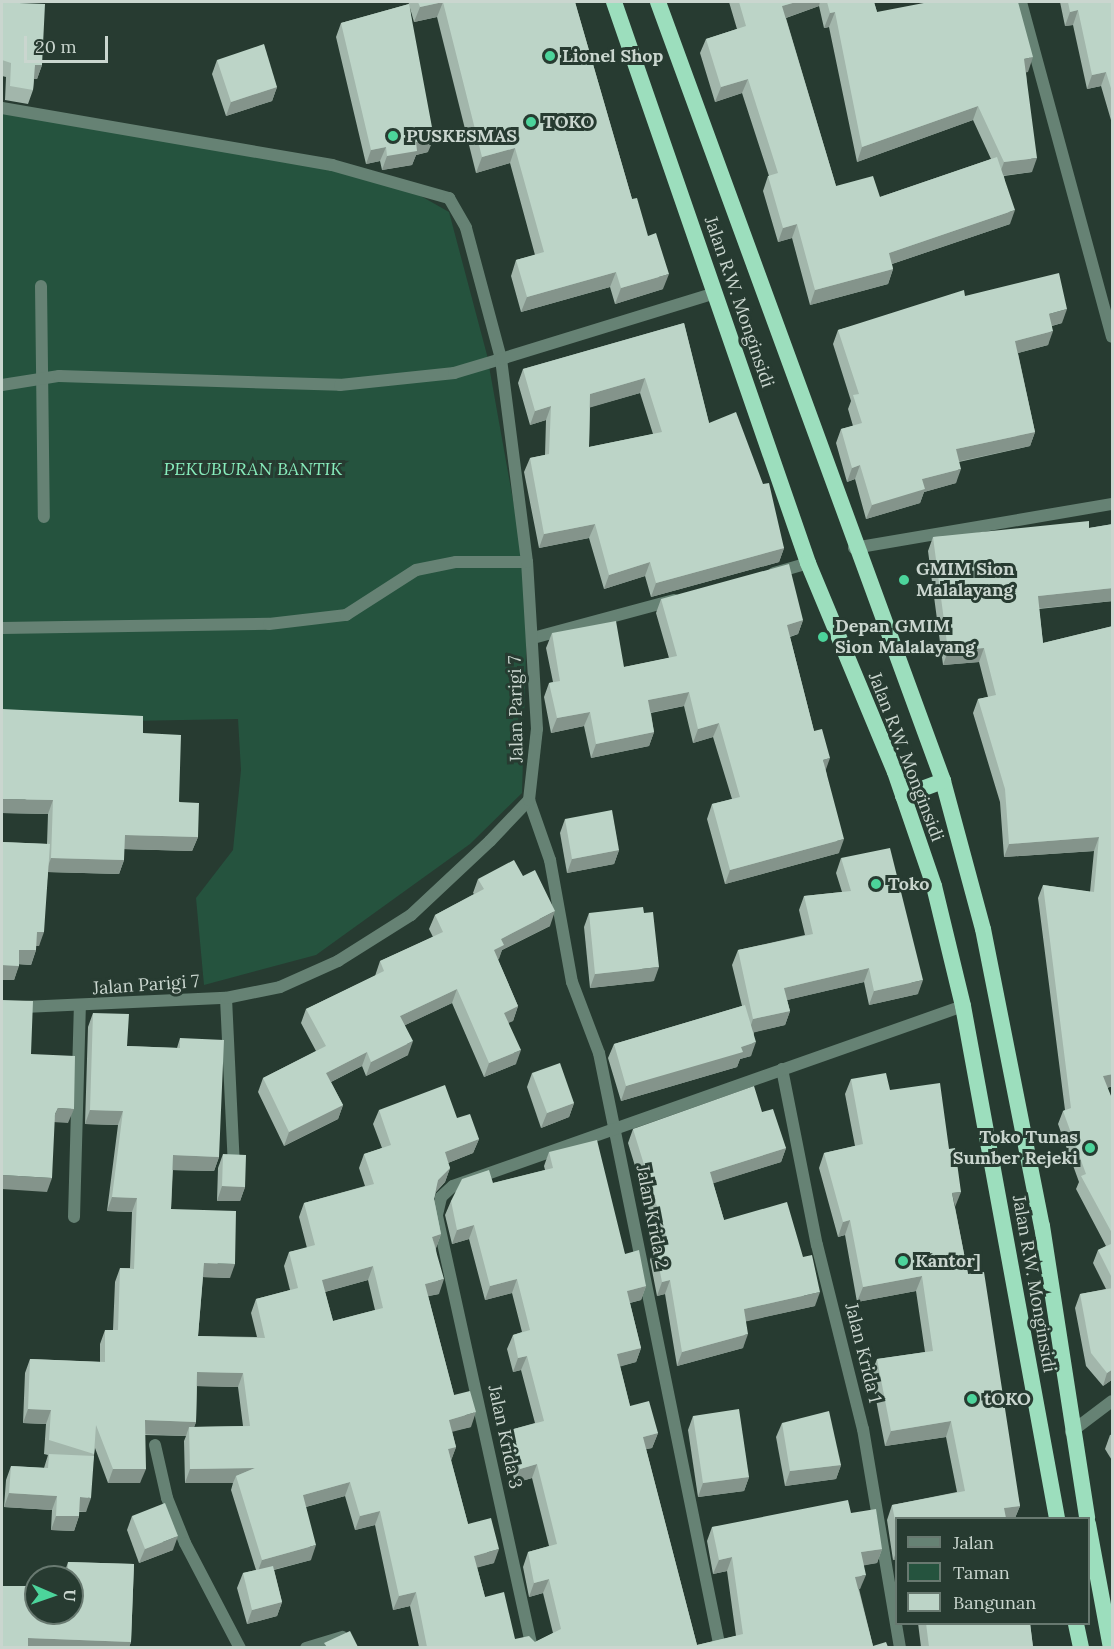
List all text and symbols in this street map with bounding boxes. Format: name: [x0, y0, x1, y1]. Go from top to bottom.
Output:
scale bar: [27, 24, 111, 62]
text: 20 m: [35, 35, 77, 58]
place label: Lionel Shop: [562, 45, 663, 67]
marker: Lionel Shop: [543, 49, 557, 63]
place label: TOKO: [543, 111, 594, 133]
marker: TOKO: [524, 115, 538, 129]
place label: PUSKESMAS: [406, 125, 517, 147]
marker: PUSKESMAS: [384, 127, 402, 145]
street label: Jalan R.W. Monginsidi: [700, 214, 778, 390]
park label: PEKUBURAN BANTIK: [164, 458, 342, 480]
place label: GMIM Sion Malalayang: [916, 559, 1014, 602]
marker: GMIM Sion Malalayang: [897, 573, 911, 587]
place label: Depan GMIM Sion Malalayang: [835, 616, 975, 658]
marker: Depan GMIM Sion Malalayang: [816, 630, 830, 644]
street label: Jalan Parigi 7: [504, 655, 528, 763]
street label: Jalan R.W. Monginsidi: [864, 669, 948, 845]
place label: Toko: [888, 873, 929, 895]
marker: Toko: [869, 877, 883, 891]
street label: Jalan Parigi 7: [92, 970, 200, 1000]
place label: Toko Tunas Sumber Rejeki: [953, 1127, 1078, 1170]
marker: Toko Tunas Sumber Rejeki: [1083, 1141, 1097, 1155]
street label: Jalan Krida 2: [631, 1163, 673, 1271]
street label: Jalan R.W. Monginsidi: [1008, 1194, 1060, 1374]
place label: Kantor]: [915, 1250, 981, 1272]
marker: Kantor]: [896, 1254, 910, 1268]
street label: Jalan Krida 1: [840, 1301, 886, 1405]
street label: Jalan Krida 3: [483, 1383, 527, 1491]
place label: tOKO: [984, 1388, 1031, 1410]
marker: tOKO: [965, 1392, 979, 1406]
legend: [895, 1517, 1090, 1625]
text: Jalan: [953, 1531, 994, 1554]
text: Taman: [953, 1561, 1010, 1584]
north arrow: [24, 1565, 84, 1625]
text: U: [60, 1589, 80, 1602]
text: Bangunan: [953, 1591, 1036, 1614]

